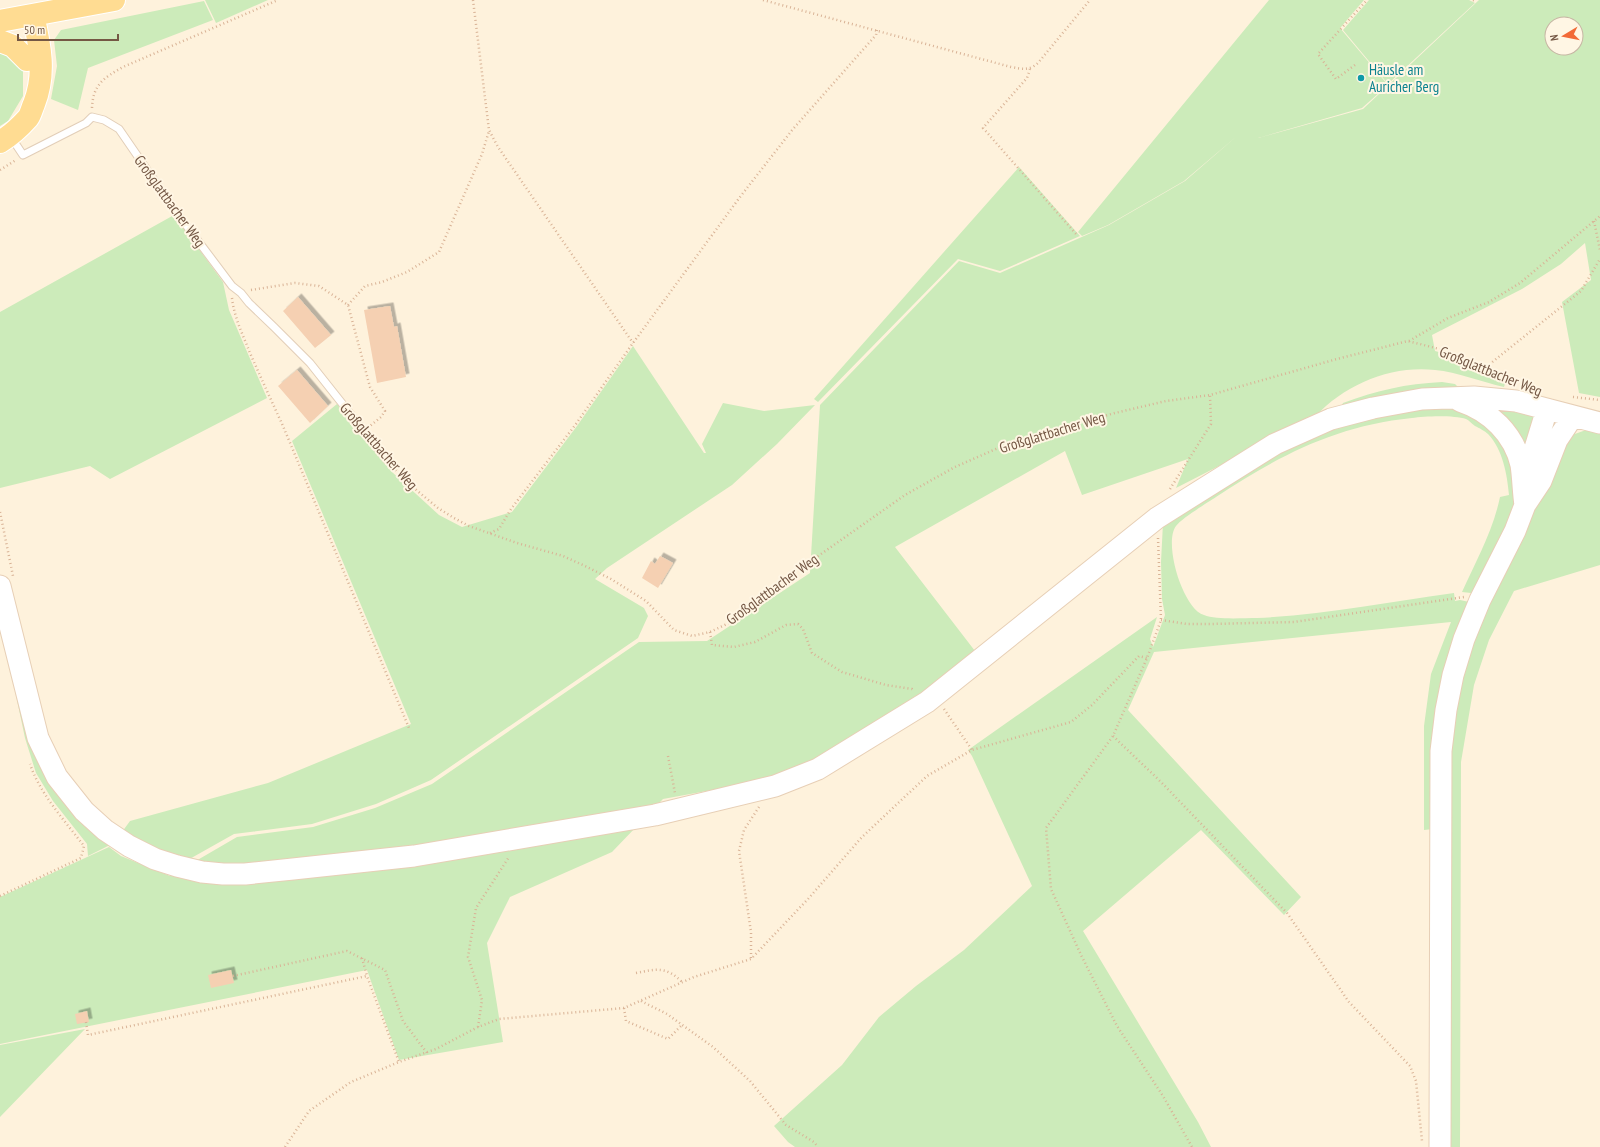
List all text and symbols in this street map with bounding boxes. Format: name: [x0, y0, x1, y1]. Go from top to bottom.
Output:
scale bar: [18, 16, 118, 42]
north arrow: [1544, 16, 1584, 56]
text: 50 m: [24, 22, 45, 37]
text: N: [1547, 34, 1562, 42]
place label: Häusle am Auricher Berg: [1369, 60, 1439, 96]
marker: Häusle am Auricher Berg: [1356, 73, 1366, 83]
street label: Großglattbacher Weg: [130, 151, 210, 251]
street label: Großglattbacher Weg: [1437, 342, 1545, 400]
street label: Großglattbacher Weg: [336, 399, 422, 493]
street label: Großglattbacher Weg: [997, 407, 1107, 457]
street label: Großglattbacher Weg: [722, 549, 822, 629]

